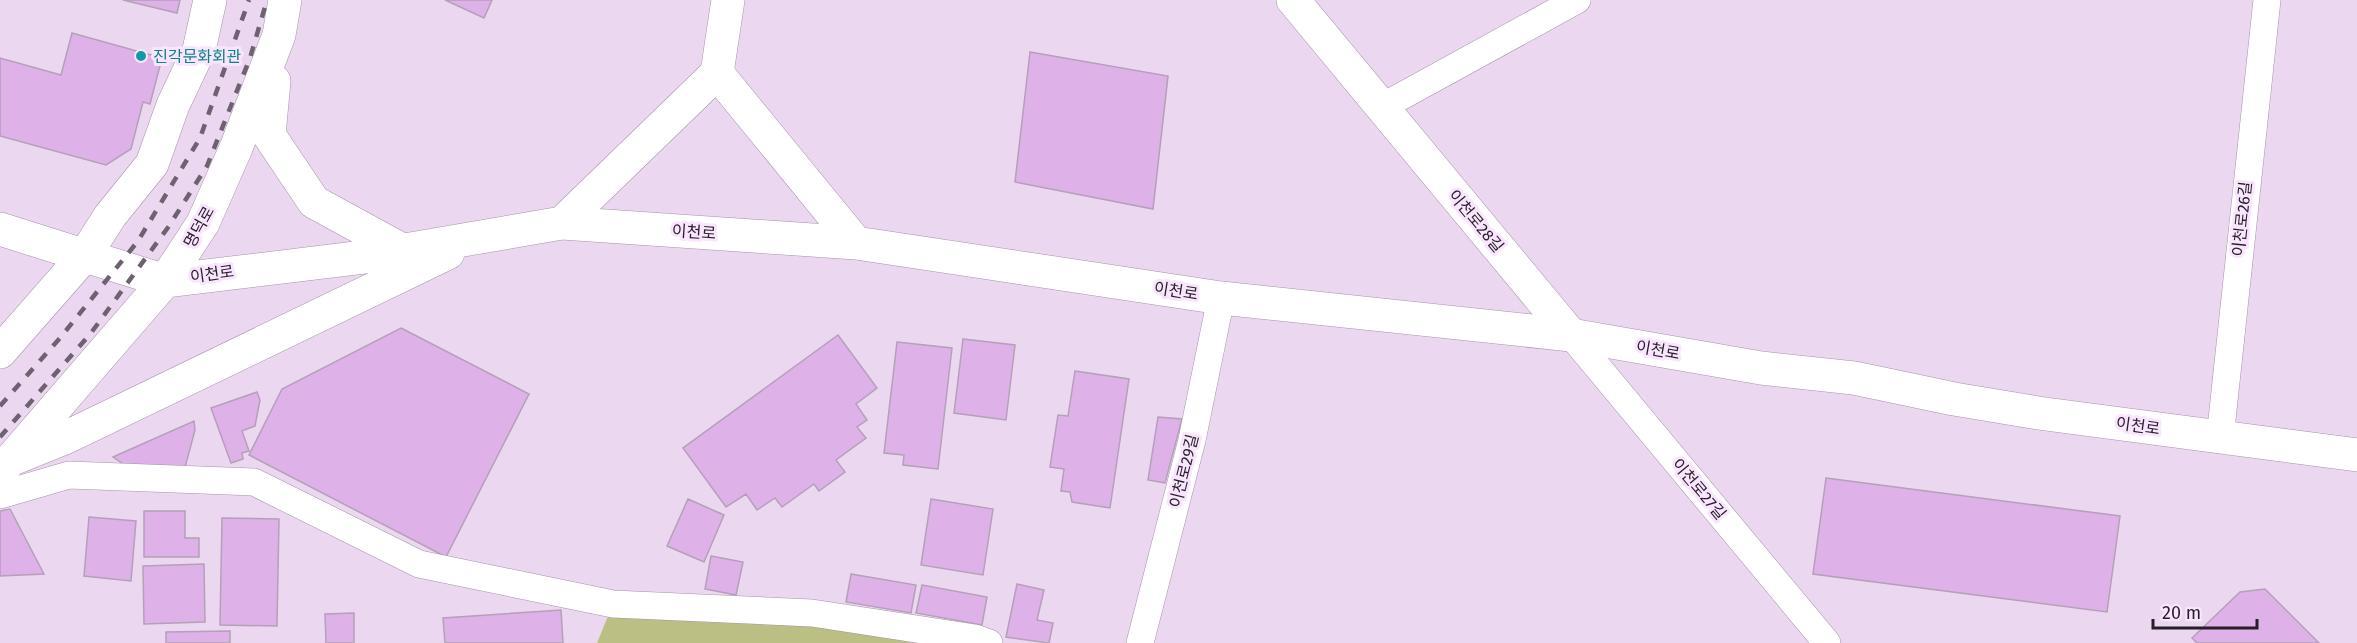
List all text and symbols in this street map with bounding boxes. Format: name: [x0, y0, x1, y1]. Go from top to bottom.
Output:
place label: 진각문화회관: [153, 47, 242, 66]
marker: 진각문화회관: [134, 49, 148, 63]
street label: 이천로26길: [2229, 181, 2255, 257]
street label: 이천로28길: [1444, 186, 1508, 256]
street label: 명덕로: [180, 203, 218, 251]
street label: 이천로: [671, 221, 717, 243]
street label: 이천로: [189, 261, 235, 286]
street label: 이천로: [1153, 278, 1200, 304]
street label: 이천로: [1635, 337, 1682, 363]
street label: 이천로: [2115, 414, 2161, 439]
street label: 이천로29길: [1166, 432, 1202, 510]
street label: 이천로27길: [1668, 455, 1730, 523]
scale bar: [2153, 592, 2256, 630]
text: 20 m: [2162, 602, 2201, 624]

